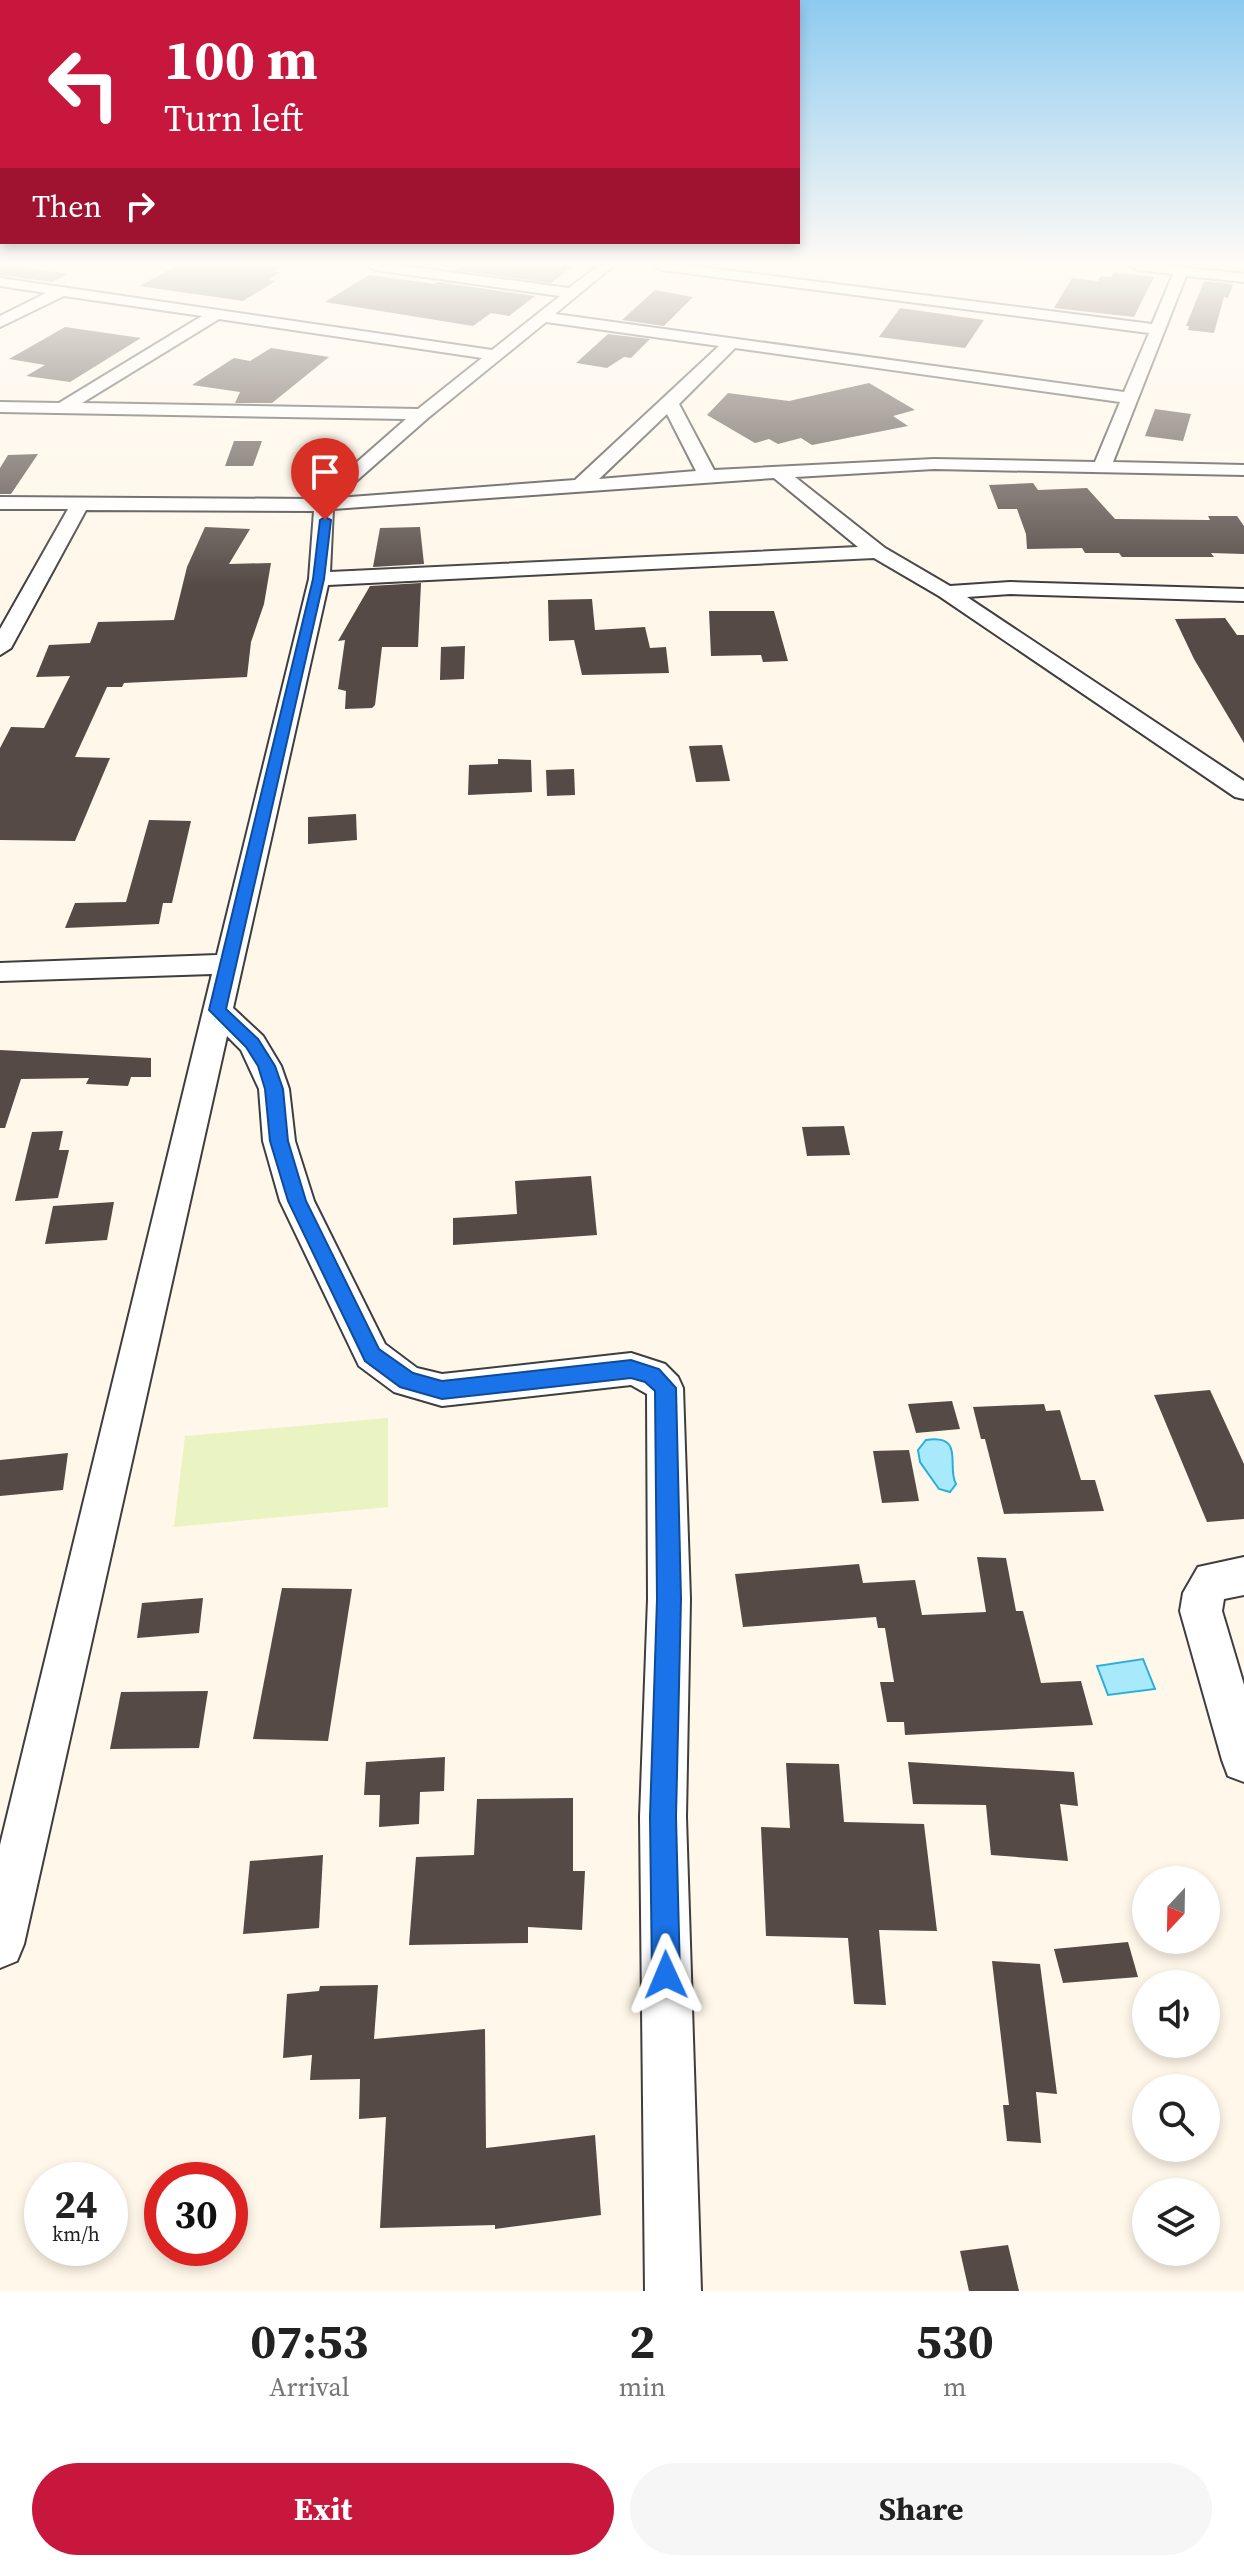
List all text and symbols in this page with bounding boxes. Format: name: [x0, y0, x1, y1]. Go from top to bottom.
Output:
text: 100 m: [164, 21, 318, 98]
icon: left: [32, 32, 136, 136]
text: Turn left: [164, 94, 303, 143]
icon: right: [118, 184, 162, 228]
text: Then: [32, 186, 102, 227]
pin: [291, 438, 359, 520]
icon: arrive: [303, 450, 347, 494]
north arrow: [1132, 1866, 1220, 1954]
map controls: [1132, 1866, 1220, 2266]
position arrow: [624, 1933, 708, 2017]
button: sound: [1132, 1970, 1220, 2058]
button: search: [1132, 2074, 1220, 2162]
speed limit sign: 30: [144, 2162, 248, 2266]
text: 24: [54, 2177, 98, 2231]
button: layers: [1132, 2178, 1220, 2266]
text: km/h: [52, 2220, 100, 2248]
text: 07:53: [250, 2308, 369, 2374]
text: 2: [629, 2308, 655, 2374]
text: 530: [916, 2308, 994, 2374]
text: Arrival: [269, 2369, 350, 2405]
text: min: [619, 2369, 666, 2405]
text: m: [943, 2369, 967, 2405]
button: Exit: [32, 2463, 614, 2555]
button: Share: [630, 2463, 1212, 2555]

